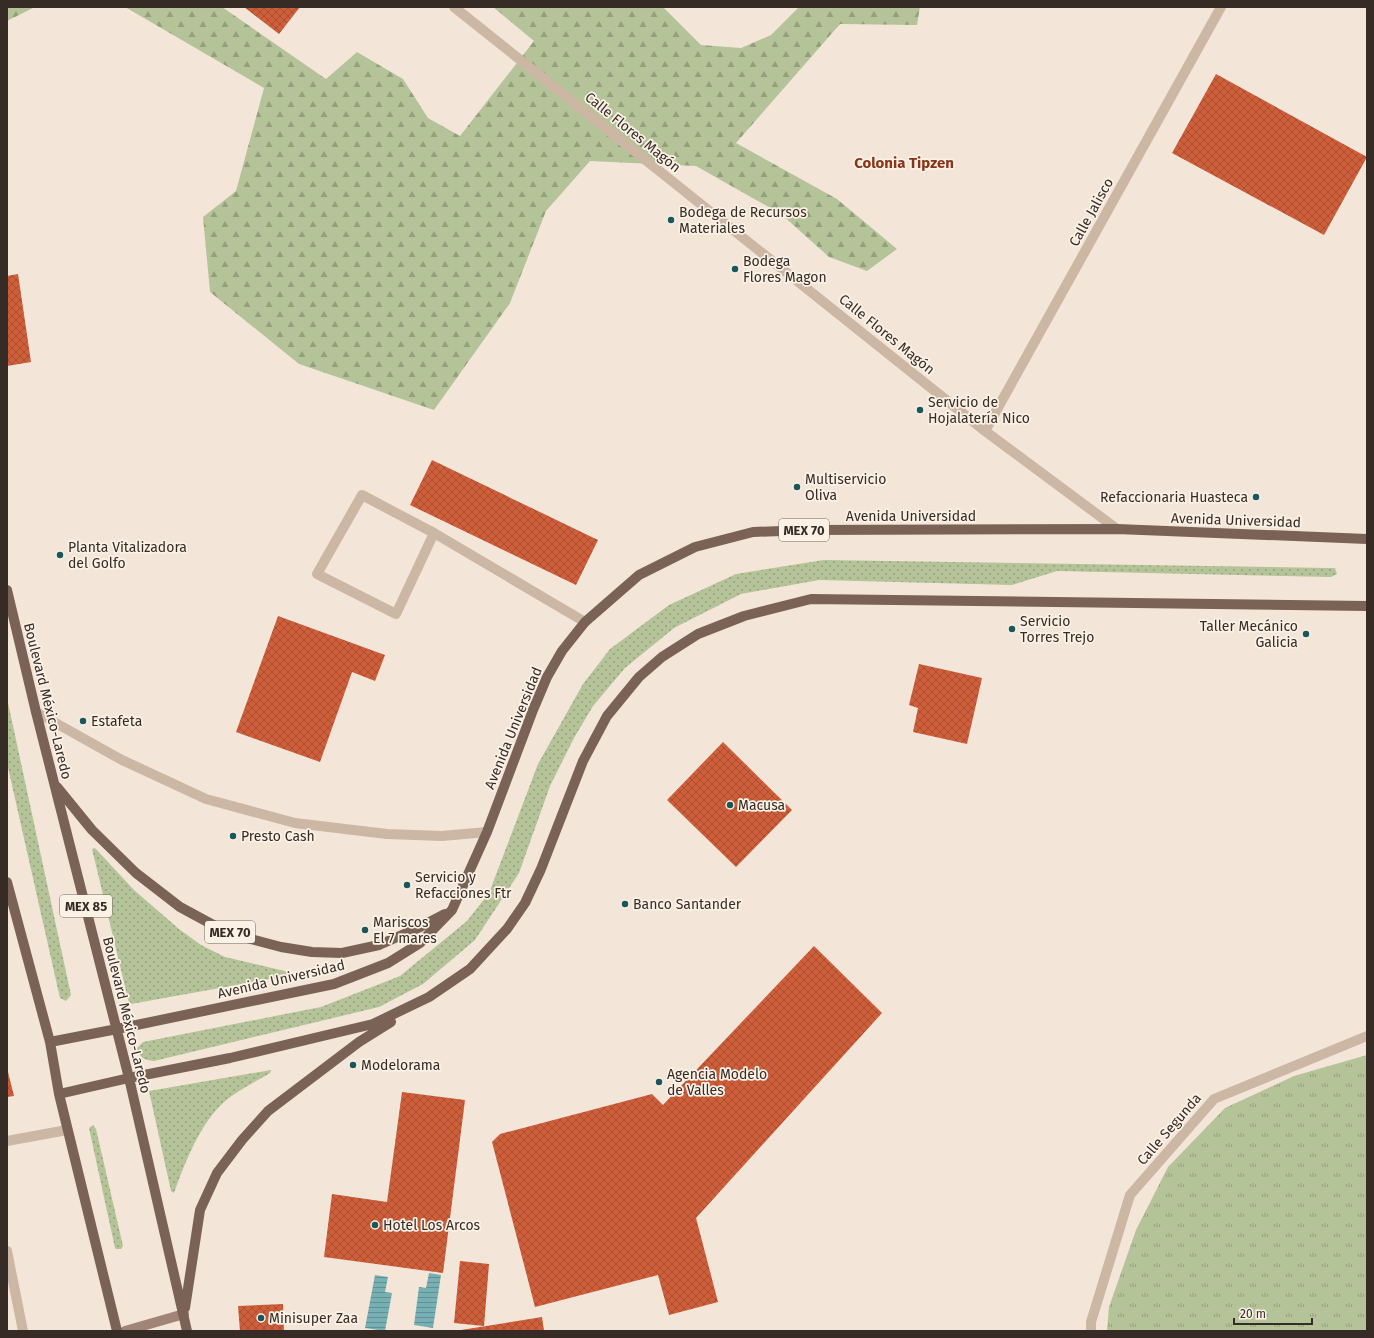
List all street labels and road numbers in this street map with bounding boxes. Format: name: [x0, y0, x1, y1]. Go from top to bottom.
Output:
street label: Calle Flores Magón: [581, 89, 684, 176]
street label: Calle Jalisco: [1066, 175, 1117, 249]
street label: Calle Flores Magón: [835, 291, 938, 378]
street label: Avenida Universidad: [846, 508, 976, 525]
street label: Avenida Universidad: [1171, 510, 1301, 531]
road number: MEX 70: [779, 519, 829, 541]
street label: Boulevard México-Laredo: [20, 621, 75, 781]
street label: Avenida Universidad: [481, 665, 546, 792]
road number: MEX 85: [60, 895, 112, 917]
road number: MEX 70: [205, 921, 255, 943]
street label: Boulevard México-Laredo: [99, 935, 154, 1095]
street label: Avenida Universidad: [216, 957, 346, 1002]
street label: Calle Segunda: [1134, 1090, 1205, 1169]

